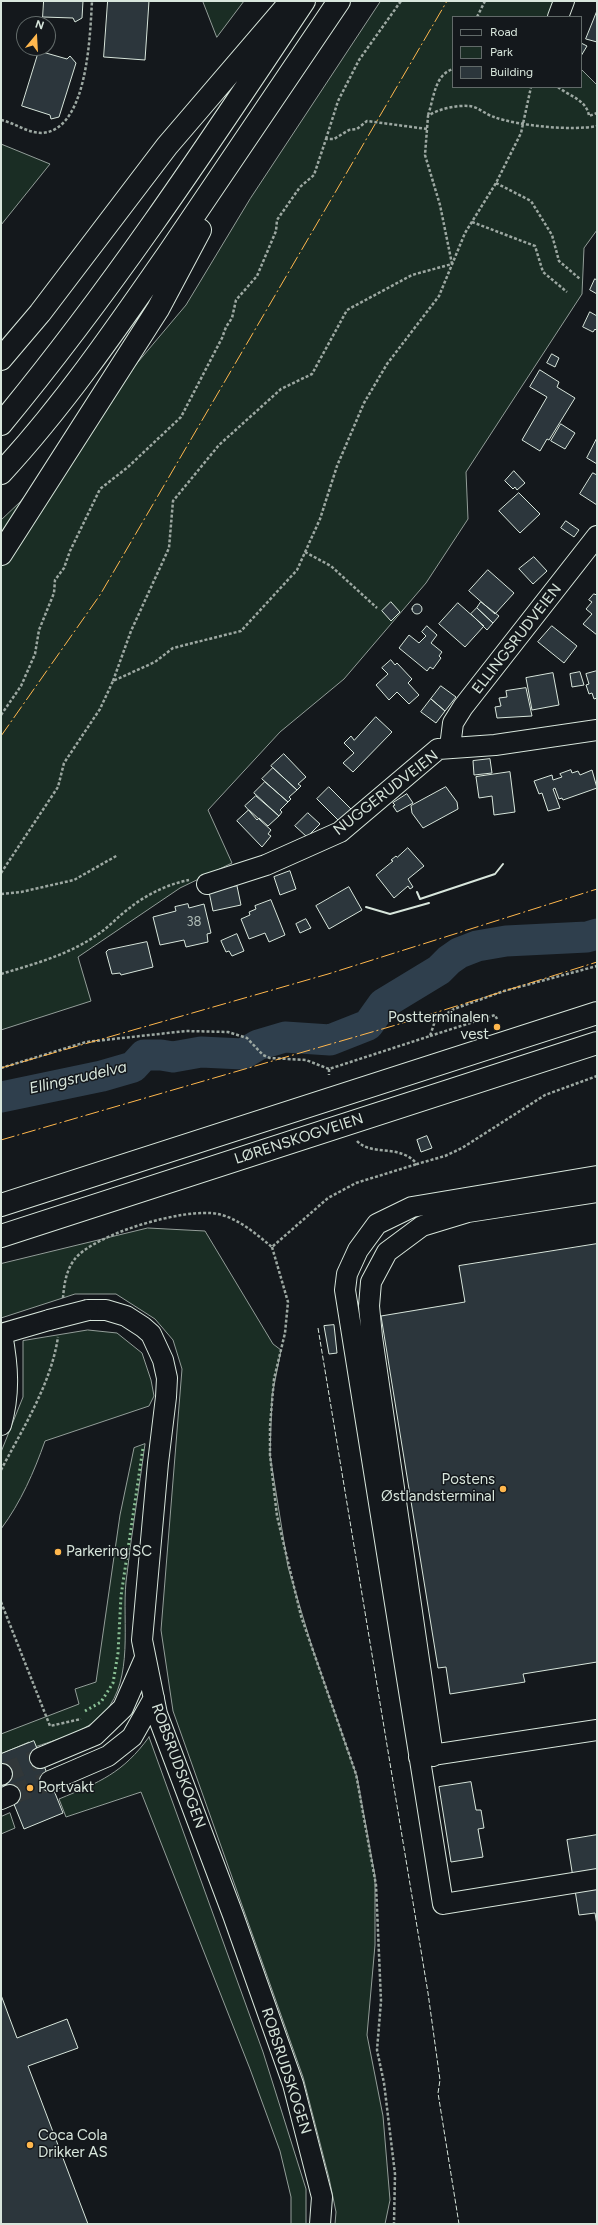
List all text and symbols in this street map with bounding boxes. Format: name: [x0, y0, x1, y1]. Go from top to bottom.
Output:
north arrow: [16, 16, 56, 56]
legend: [452, 16, 582, 88]
text: N: [33, 18, 46, 33]
text: Road: [490, 25, 518, 39]
text: Park: [490, 45, 513, 59]
text: Building: [490, 65, 533, 79]
street label: ELLINGSRUDVEIEN: [468, 580, 566, 698]
street label: NUGGERUDVEIEN: [330, 747, 442, 839]
house number: 38: [186, 914, 202, 930]
place label: Postterminalen vest: [388, 1009, 489, 1044]
marker: Postterminalen vest: [492, 1022, 502, 1032]
water label: Ellingsrudelva: [27, 1057, 129, 1099]
street label: LØRENSKOGVEIEN: [232, 1110, 366, 1168]
place label: Postens Østlandsterminal: [381, 1471, 495, 1506]
marker: Postens Østlandsterminal: [498, 1484, 508, 1494]
place label: Parkering SC: [66, 1543, 152, 1561]
marker: Parkering SC: [53, 1547, 63, 1557]
street label: ROBSRUDSKOGEN: [147, 1701, 209, 1831]
place label: Portvakt: [38, 1779, 94, 1797]
marker: Portvakt: [25, 1783, 35, 1793]
street label: ROBSRUDSKOGEN: [257, 2006, 315, 2136]
place label: Coca Cola Drikker AS: [38, 2127, 108, 2162]
marker: Coca Cola Drikker AS: [25, 2140, 35, 2150]

